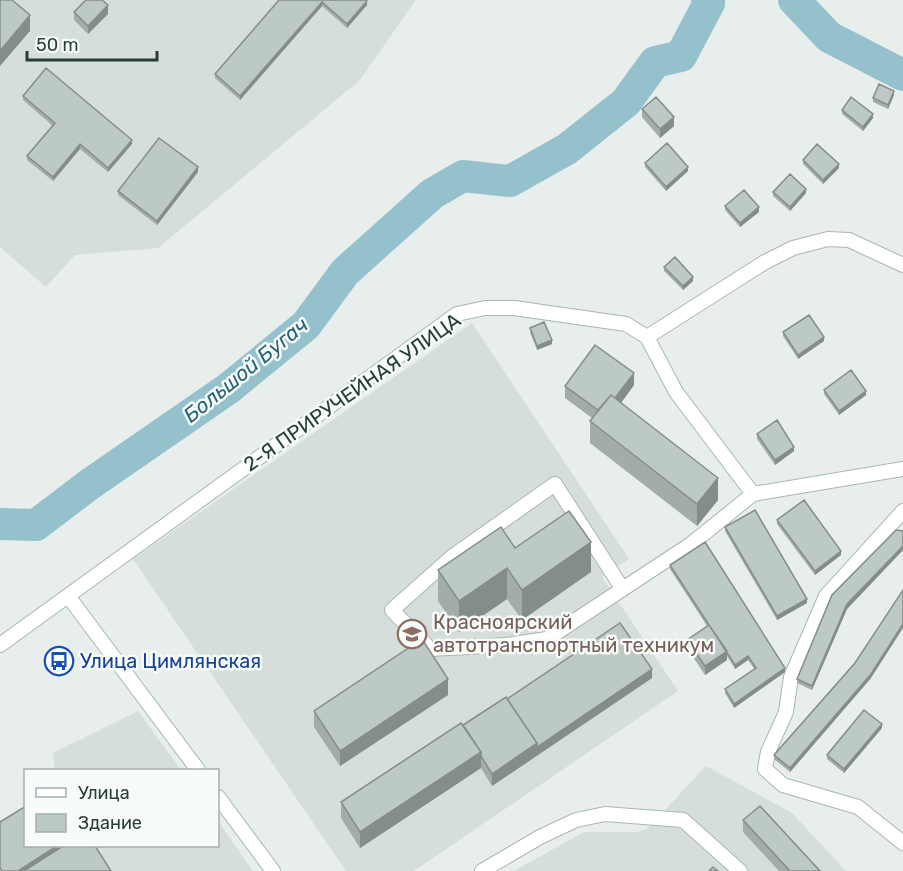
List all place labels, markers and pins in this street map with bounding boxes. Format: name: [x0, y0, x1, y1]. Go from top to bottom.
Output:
place label: Красноярский автотранспортный техникум: [433, 610, 714, 657]
school or university icon: Красноярский автотранспортный техникум: [396, 618, 428, 650]
bus stop icon: Улица Цимлянская: [43, 645, 75, 677]
place label: Улица Цимлянская: [80, 649, 261, 673]

